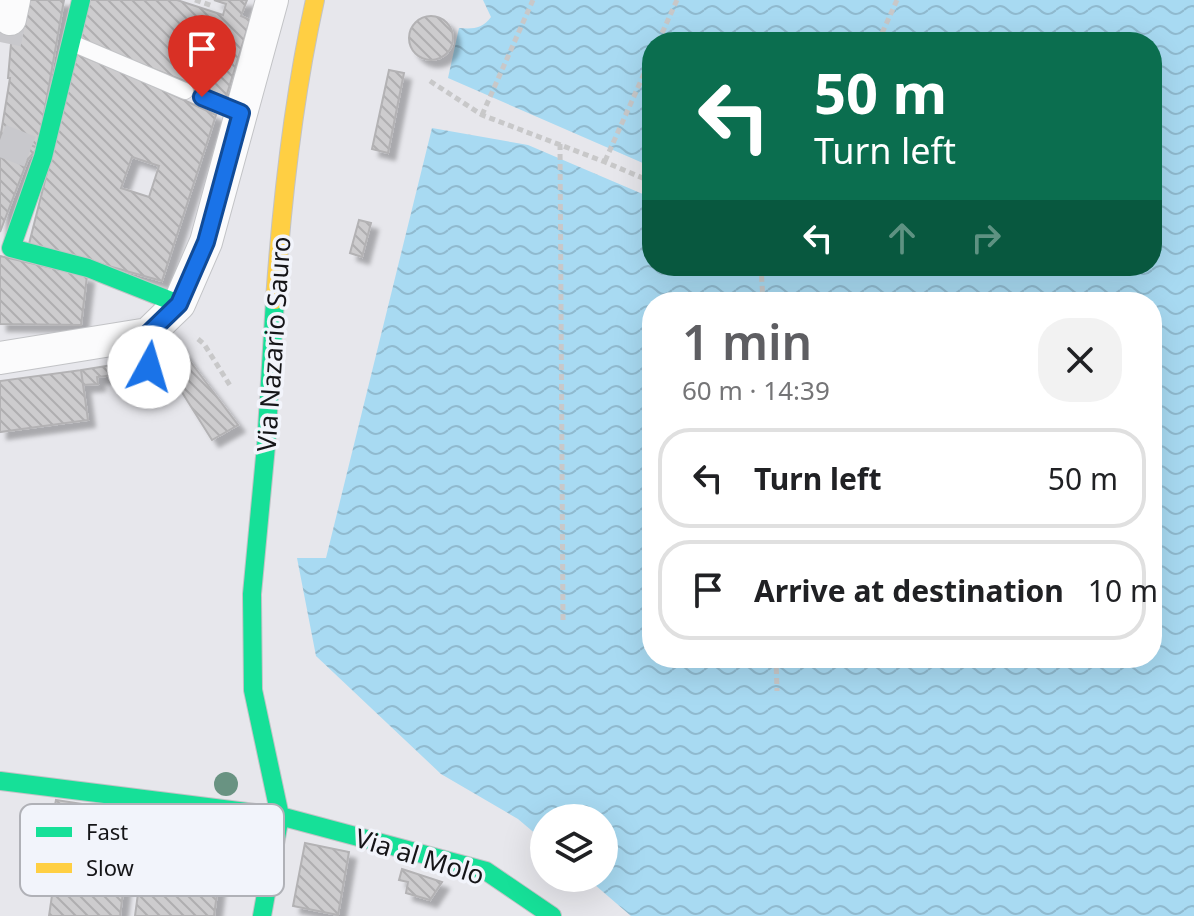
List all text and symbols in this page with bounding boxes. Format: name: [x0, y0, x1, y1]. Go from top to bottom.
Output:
pin: [168, 15, 236, 97]
icon: arrive: [180, 27, 224, 71]
text: 50 m: [814, 54, 947, 130]
icon: left: [682, 64, 786, 168]
text: Turn left: [814, 126, 956, 175]
icon: left: [796, 216, 840, 260]
icon: ahead: [880, 216, 924, 260]
icon: right: [964, 216, 1008, 260]
street label: Via Nazario Sauro: [248, 235, 298, 453]
text: 1 min: [682, 309, 812, 374]
button: close: [1038, 318, 1122, 402]
position arrow: [107, 325, 191, 409]
text: 60 m · 14:39: [682, 372, 830, 408]
icon: left: [686, 456, 730, 500]
text: Turn left: [754, 458, 882, 499]
text: 50 m: [1048, 458, 1118, 499]
icon: arrive: [686, 568, 730, 612]
text: Arrive at destination: [754, 570, 1064, 611]
text: 10 m: [1088, 570, 1158, 611]
legend: [20, 804, 284, 896]
map controls: [530, 804, 618, 892]
button: layers: [530, 804, 618, 892]
text: Fast: [86, 816, 128, 846]
street label: Via al Molo: [351, 819, 489, 893]
text: Slow: [86, 852, 135, 882]

